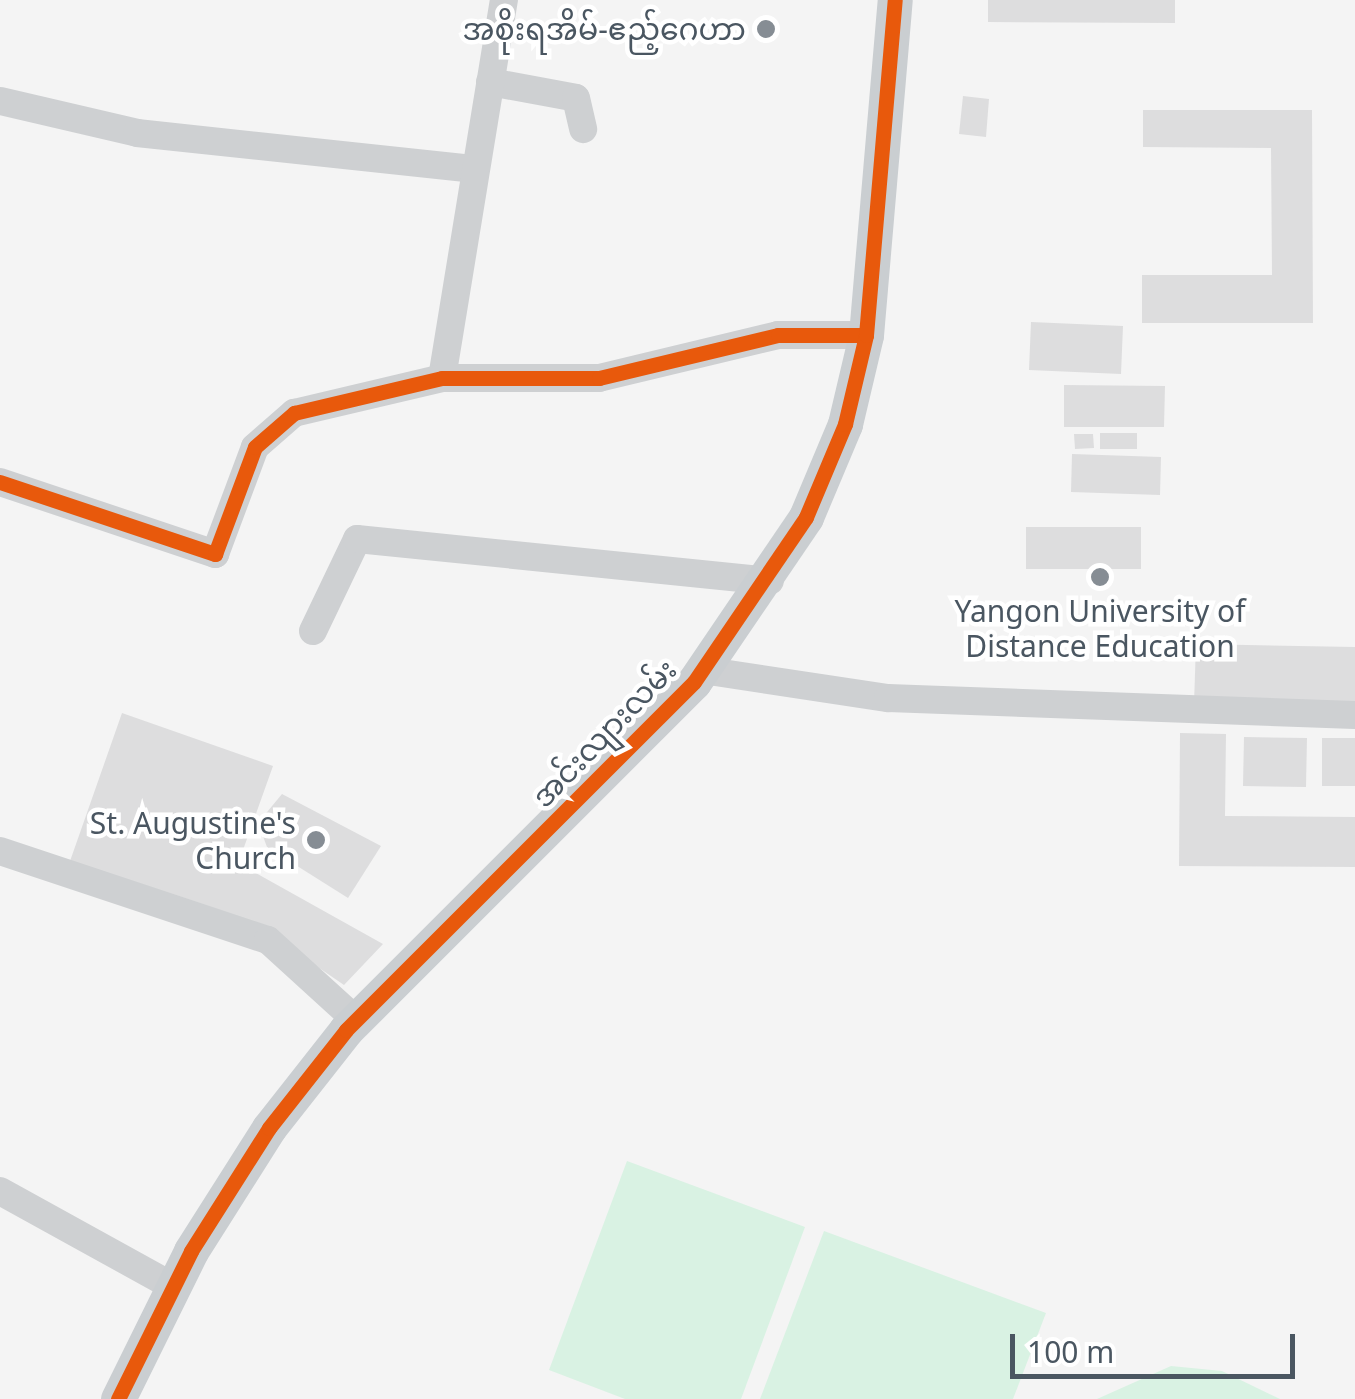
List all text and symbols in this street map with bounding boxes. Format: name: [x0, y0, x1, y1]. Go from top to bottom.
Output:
place label: အစိုးရအိမ်-ဧည့်ဂေဟာ: [463, 11, 746, 47]
marker: အစိုးရအိမ်-ဧည့်ဂေဟာ: [755, 18, 777, 40]
marker: Yangon University of Distance Education: [1089, 566, 1111, 588]
place label: Yangon University of Distance Education: [954, 593, 1246, 664]
street label: အင်းလျားလမ်း: [524, 651, 684, 815]
place label: St. Augustine's Church: [90, 805, 296, 876]
marker: St. Augustine's Church: [305, 829, 327, 851]
scale bar: [1015, 1314, 1300, 1376]
text: 100 m: [1027, 1331, 1114, 1372]

